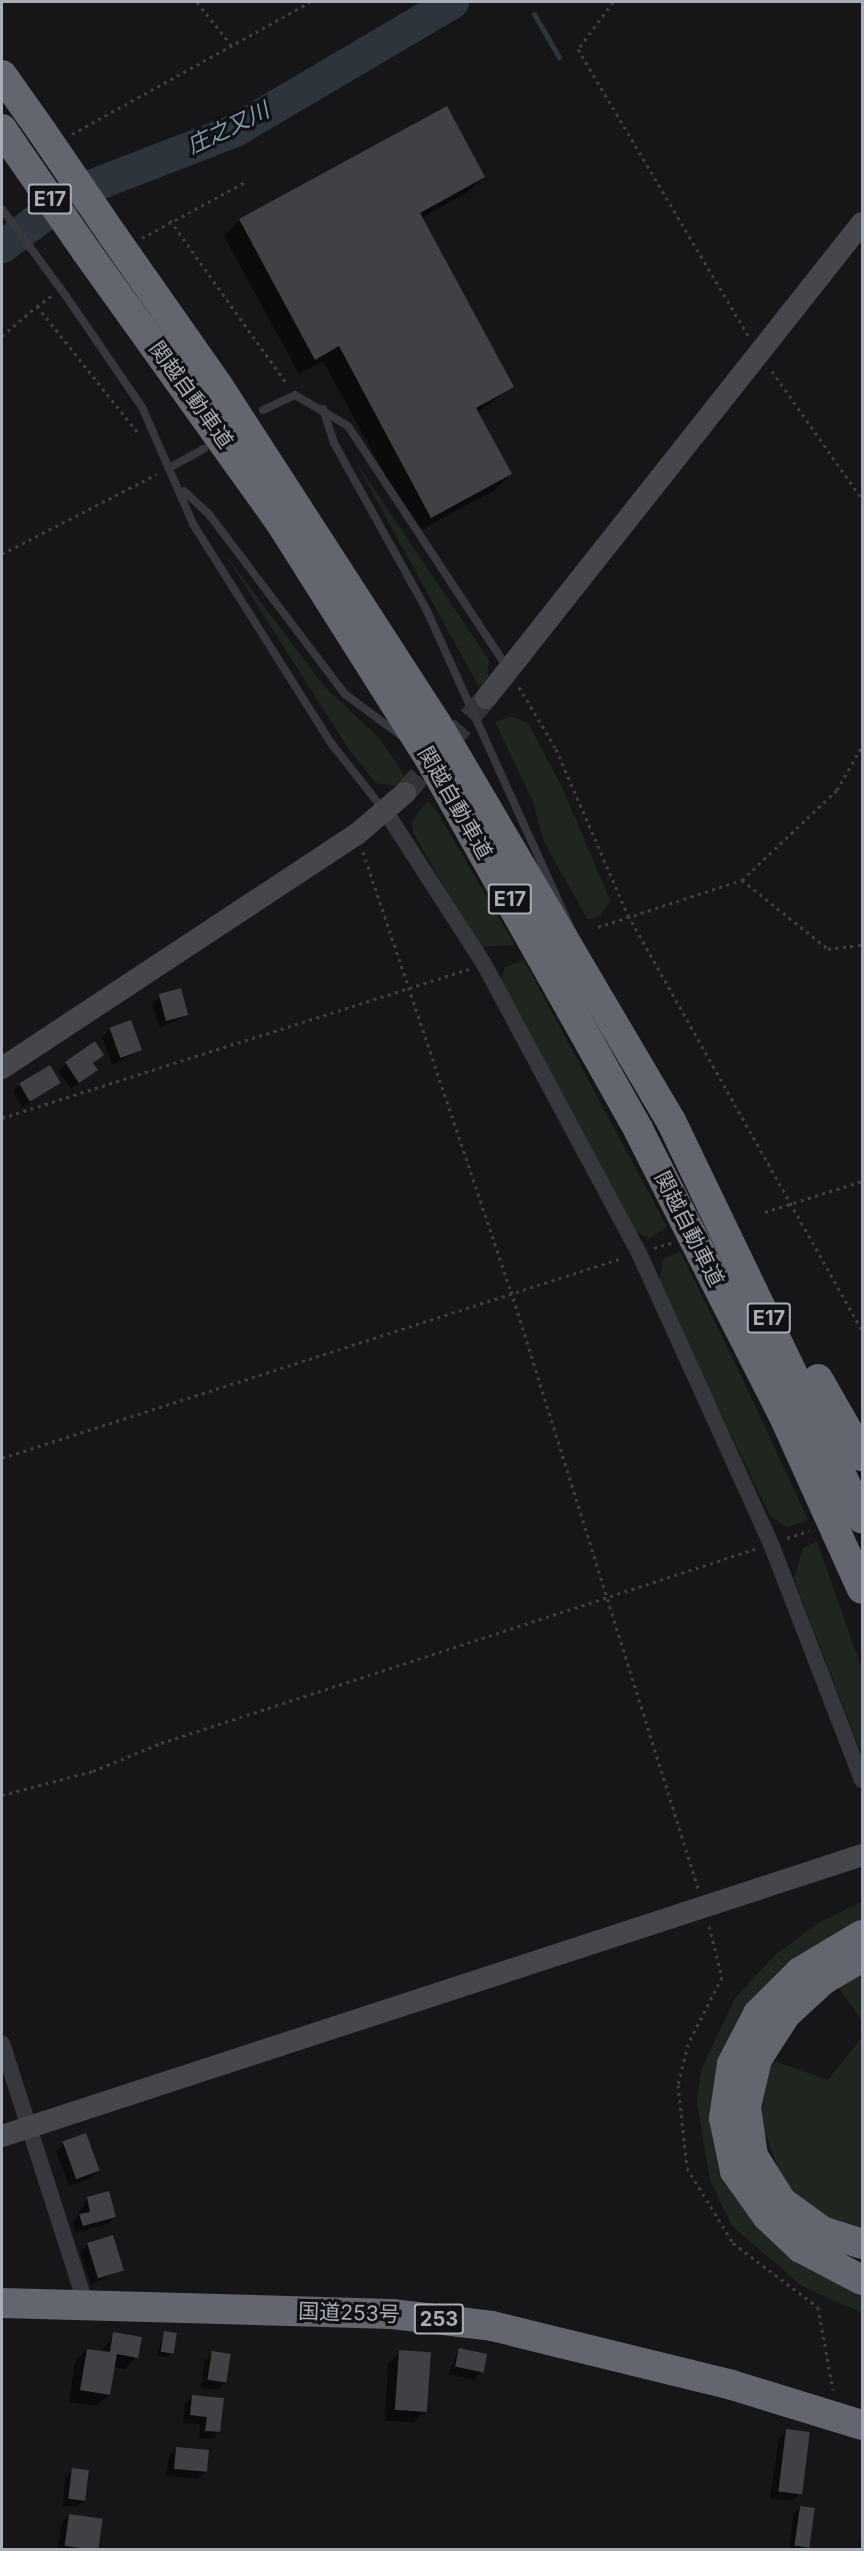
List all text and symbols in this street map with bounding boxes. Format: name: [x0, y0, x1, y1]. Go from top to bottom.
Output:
water label: 庄之又川: [183, 97, 273, 159]
road number: E17: [28, 182, 72, 216]
street label: 関越自動車道: [144, 337, 238, 453]
street label: 関越自動車道: [413, 742, 497, 864]
road number: E17: [488, 882, 532, 916]
street label: 関越自動車道: [649, 1167, 729, 1291]
road number: E17: [746, 1301, 792, 1335]
street label: 国道253号: [298, 2299, 400, 2327]
road number: 253: [414, 2302, 464, 2336]

